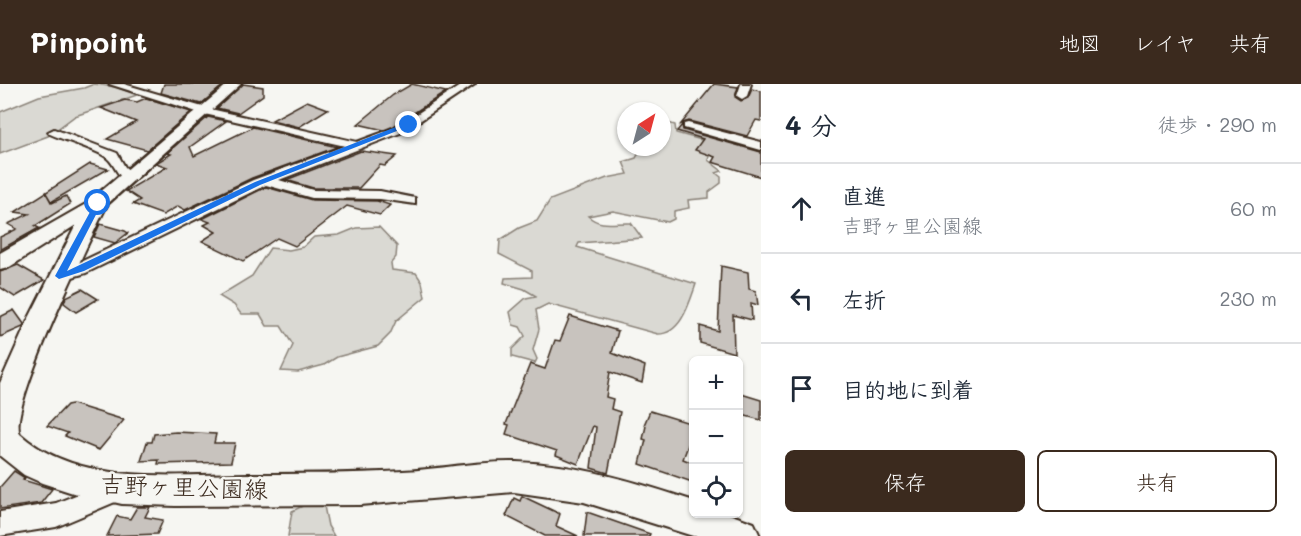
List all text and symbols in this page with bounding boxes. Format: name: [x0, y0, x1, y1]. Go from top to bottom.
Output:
text: Pinpoint: [30, 24, 147, 60]
text: 地図: [1059, 29, 1101, 56]
text: レイヤ: [1134, 29, 1196, 56]
text: 共有: [1229, 29, 1271, 56]
north arrow: [617, 102, 671, 156]
text: 4 分: [785, 108, 837, 142]
route end: [395, 111, 421, 137]
text: 徒歩 · 290 m: [1158, 111, 1277, 137]
text: 直進: [842, 181, 886, 210]
route start: [84, 189, 110, 215]
icon: ahead: [785, 192, 818, 225]
text: 60 m: [1230, 195, 1277, 221]
text: 吉野ヶ里公園線: [842, 212, 982, 238]
icon: left: [785, 282, 818, 315]
text: 左折: [842, 285, 886, 314]
text: 230 m: [1219, 285, 1277, 311]
map controls: [689, 356, 743, 518]
button: +: [689, 356, 743, 410]
icon: arrive: [785, 372, 818, 405]
text: 目的地に到着: [842, 375, 974, 404]
button: −: [689, 410, 743, 464]
button: 保存: [785, 450, 1025, 512]
button: 共有: [1037, 450, 1277, 512]
button: locate: [689, 464, 743, 518]
street label: 吉野ヶ里公園線: [100, 468, 268, 504]

